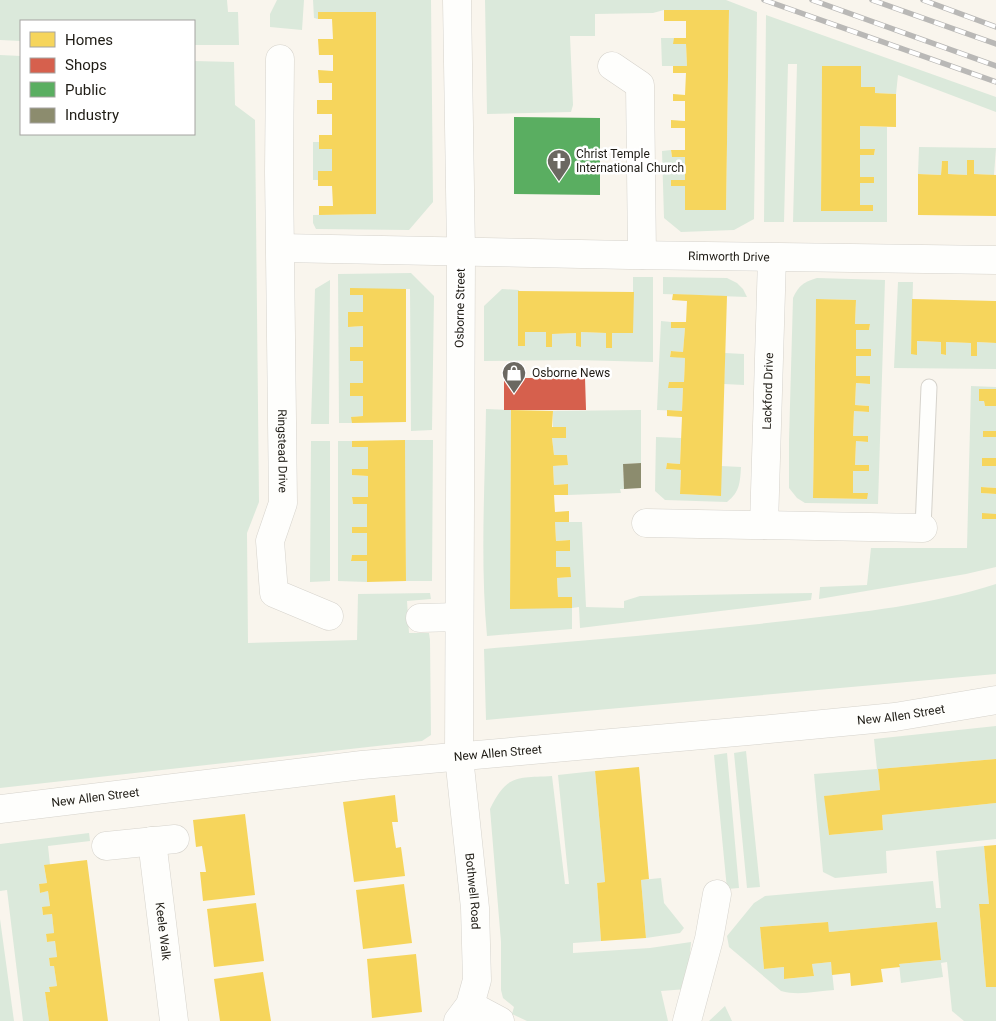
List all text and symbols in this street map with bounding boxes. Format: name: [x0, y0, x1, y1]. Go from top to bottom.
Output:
legend: [20, 20, 195, 135]
text: Homes: [65, 31, 113, 49]
text: Shops: [65, 56, 107, 74]
text: Public: [65, 81, 106, 99]
text: Industry: [65, 106, 119, 124]
place label: Christ Temple International Church: [576, 147, 684, 175]
church icon: Christ Temple International Church: [546, 148, 572, 182]
street label: Rimworth Drive: [688, 249, 770, 264]
street label: Osborne Street: [452, 268, 468, 348]
street label: Lackford Drive: [760, 352, 776, 430]
shop icon: Osborne News: [501, 360, 527, 394]
place label: Osborne News: [532, 366, 610, 380]
street label: Ringstead Drive: [275, 409, 290, 493]
street label: New Allen Street: [857, 702, 946, 728]
street label: New Allen Street: [453, 742, 542, 764]
street label: New Allen Street: [51, 785, 140, 810]
street label: Bothwell Road: [462, 852, 483, 930]
street label: Keele Walk: [153, 901, 174, 962]

